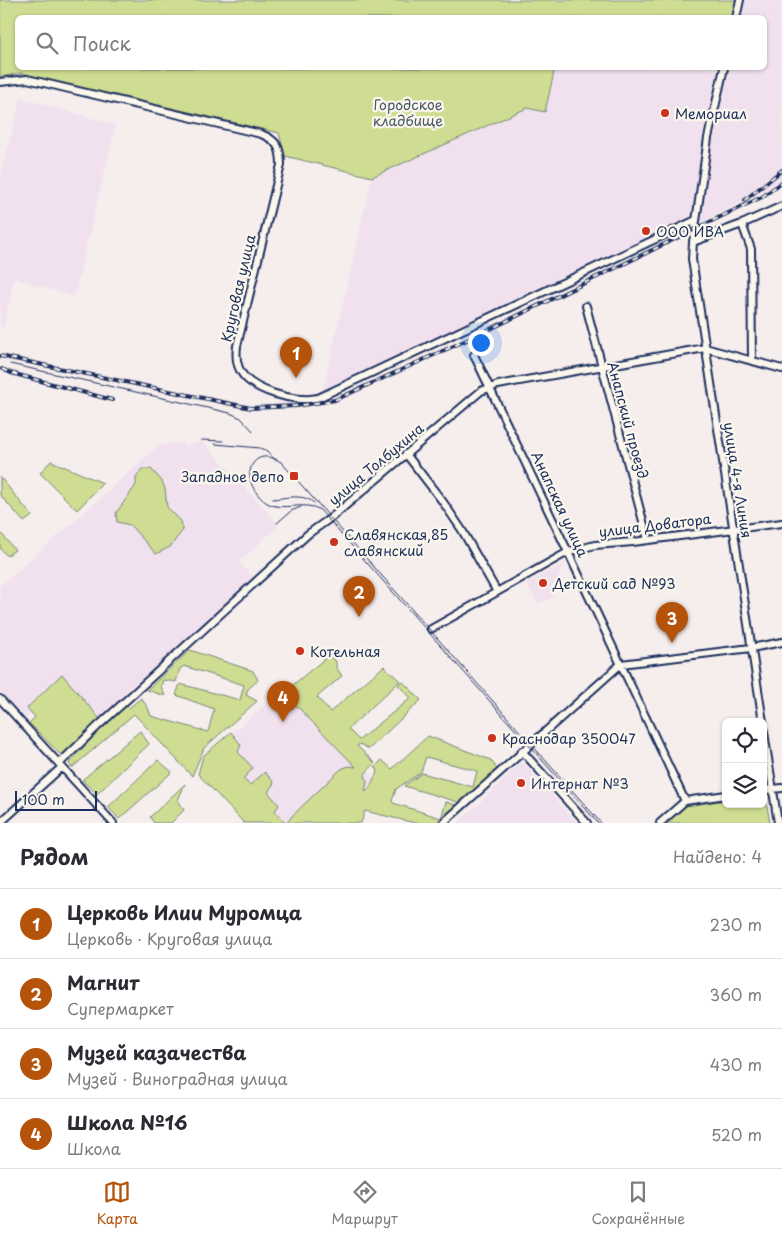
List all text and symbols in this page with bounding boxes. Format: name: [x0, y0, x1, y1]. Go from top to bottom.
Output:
search box: [15, 15, 767, 70]
icon: search: [33, 29, 61, 57]
text: Поиск: [73, 29, 131, 57]
park label: Городское кладбище: [373, 94, 443, 131]
place label: Мемориал: [675, 103, 747, 124]
marker: Мемориал: [659, 107, 671, 119]
place label: ООО ИВА: [656, 221, 724, 242]
marker: ООО ИВА: [640, 225, 652, 237]
street label: Круговая улица: [215, 232, 261, 344]
your location: [468, 330, 494, 356]
pin: 1: [280, 337, 312, 378]
street label: Анапский проезд: [602, 359, 654, 481]
street label: улица Толбухина: [324, 418, 428, 510]
street label: улица 4-я Линия: [718, 421, 758, 539]
street label: Анапская улица: [526, 448, 594, 560]
place label: Западное депо: [181, 466, 284, 487]
marker: Западное депо: [288, 470, 300, 482]
street label: улица Доватора: [598, 508, 713, 542]
place label: Славянская,85 славянский: [344, 524, 448, 561]
marker: Славянская,85 славянский: [328, 536, 340, 548]
place label: Детский сад №93: [552, 573, 675, 594]
pin: 2: [343, 576, 375, 617]
marker: Детский сад №93: [537, 577, 549, 589]
pin: 3: [656, 602, 688, 643]
place label: Котельная: [310, 641, 380, 662]
marker: Котельная: [294, 645, 306, 657]
pin: 4: [267, 681, 299, 722]
map controls: [722, 718, 767, 808]
button: locate: [722, 718, 767, 763]
place label: Краснодар 350047: [502, 728, 636, 749]
marker: Краснодар 350047: [486, 732, 498, 744]
button: layers: [722, 763, 767, 808]
place label: Интернат №3: [531, 773, 629, 794]
marker: Интернат №3: [515, 777, 527, 789]
scale bar: [15, 788, 98, 811]
text: 100 m: [22, 789, 65, 810]
text: Рядом: [20, 840, 88, 872]
text: Найдено: 4: [673, 844, 762, 868]
text: Церковь Илии Муромца: [67, 898, 302, 926]
text: 1: [32, 912, 40, 936]
text: 230 m: [710, 912, 762, 936]
text: Церковь · Круговая улица: [67, 926, 272, 950]
text: Магнит: [67, 968, 139, 996]
text: 2: [30, 982, 42, 1006]
text: 360 m: [710, 982, 762, 1006]
text: Супермаркет: [67, 996, 174, 1020]
text: Музей казачества: [67, 1038, 247, 1066]
text: 3: [31, 1052, 41, 1076]
text: 430 m: [710, 1052, 762, 1076]
text: Музей · Виноградная улица: [67, 1066, 288, 1090]
text: Школа №16: [67, 1108, 187, 1136]
text: 4: [31, 1122, 41, 1146]
text: 520 m: [711, 1122, 762, 1146]
text: Школа: [67, 1136, 121, 1160]
tab: Карта: [97, 1178, 138, 1229]
tab: Маршрут: [332, 1178, 398, 1229]
tab: Сохранённые: [592, 1178, 685, 1229]

